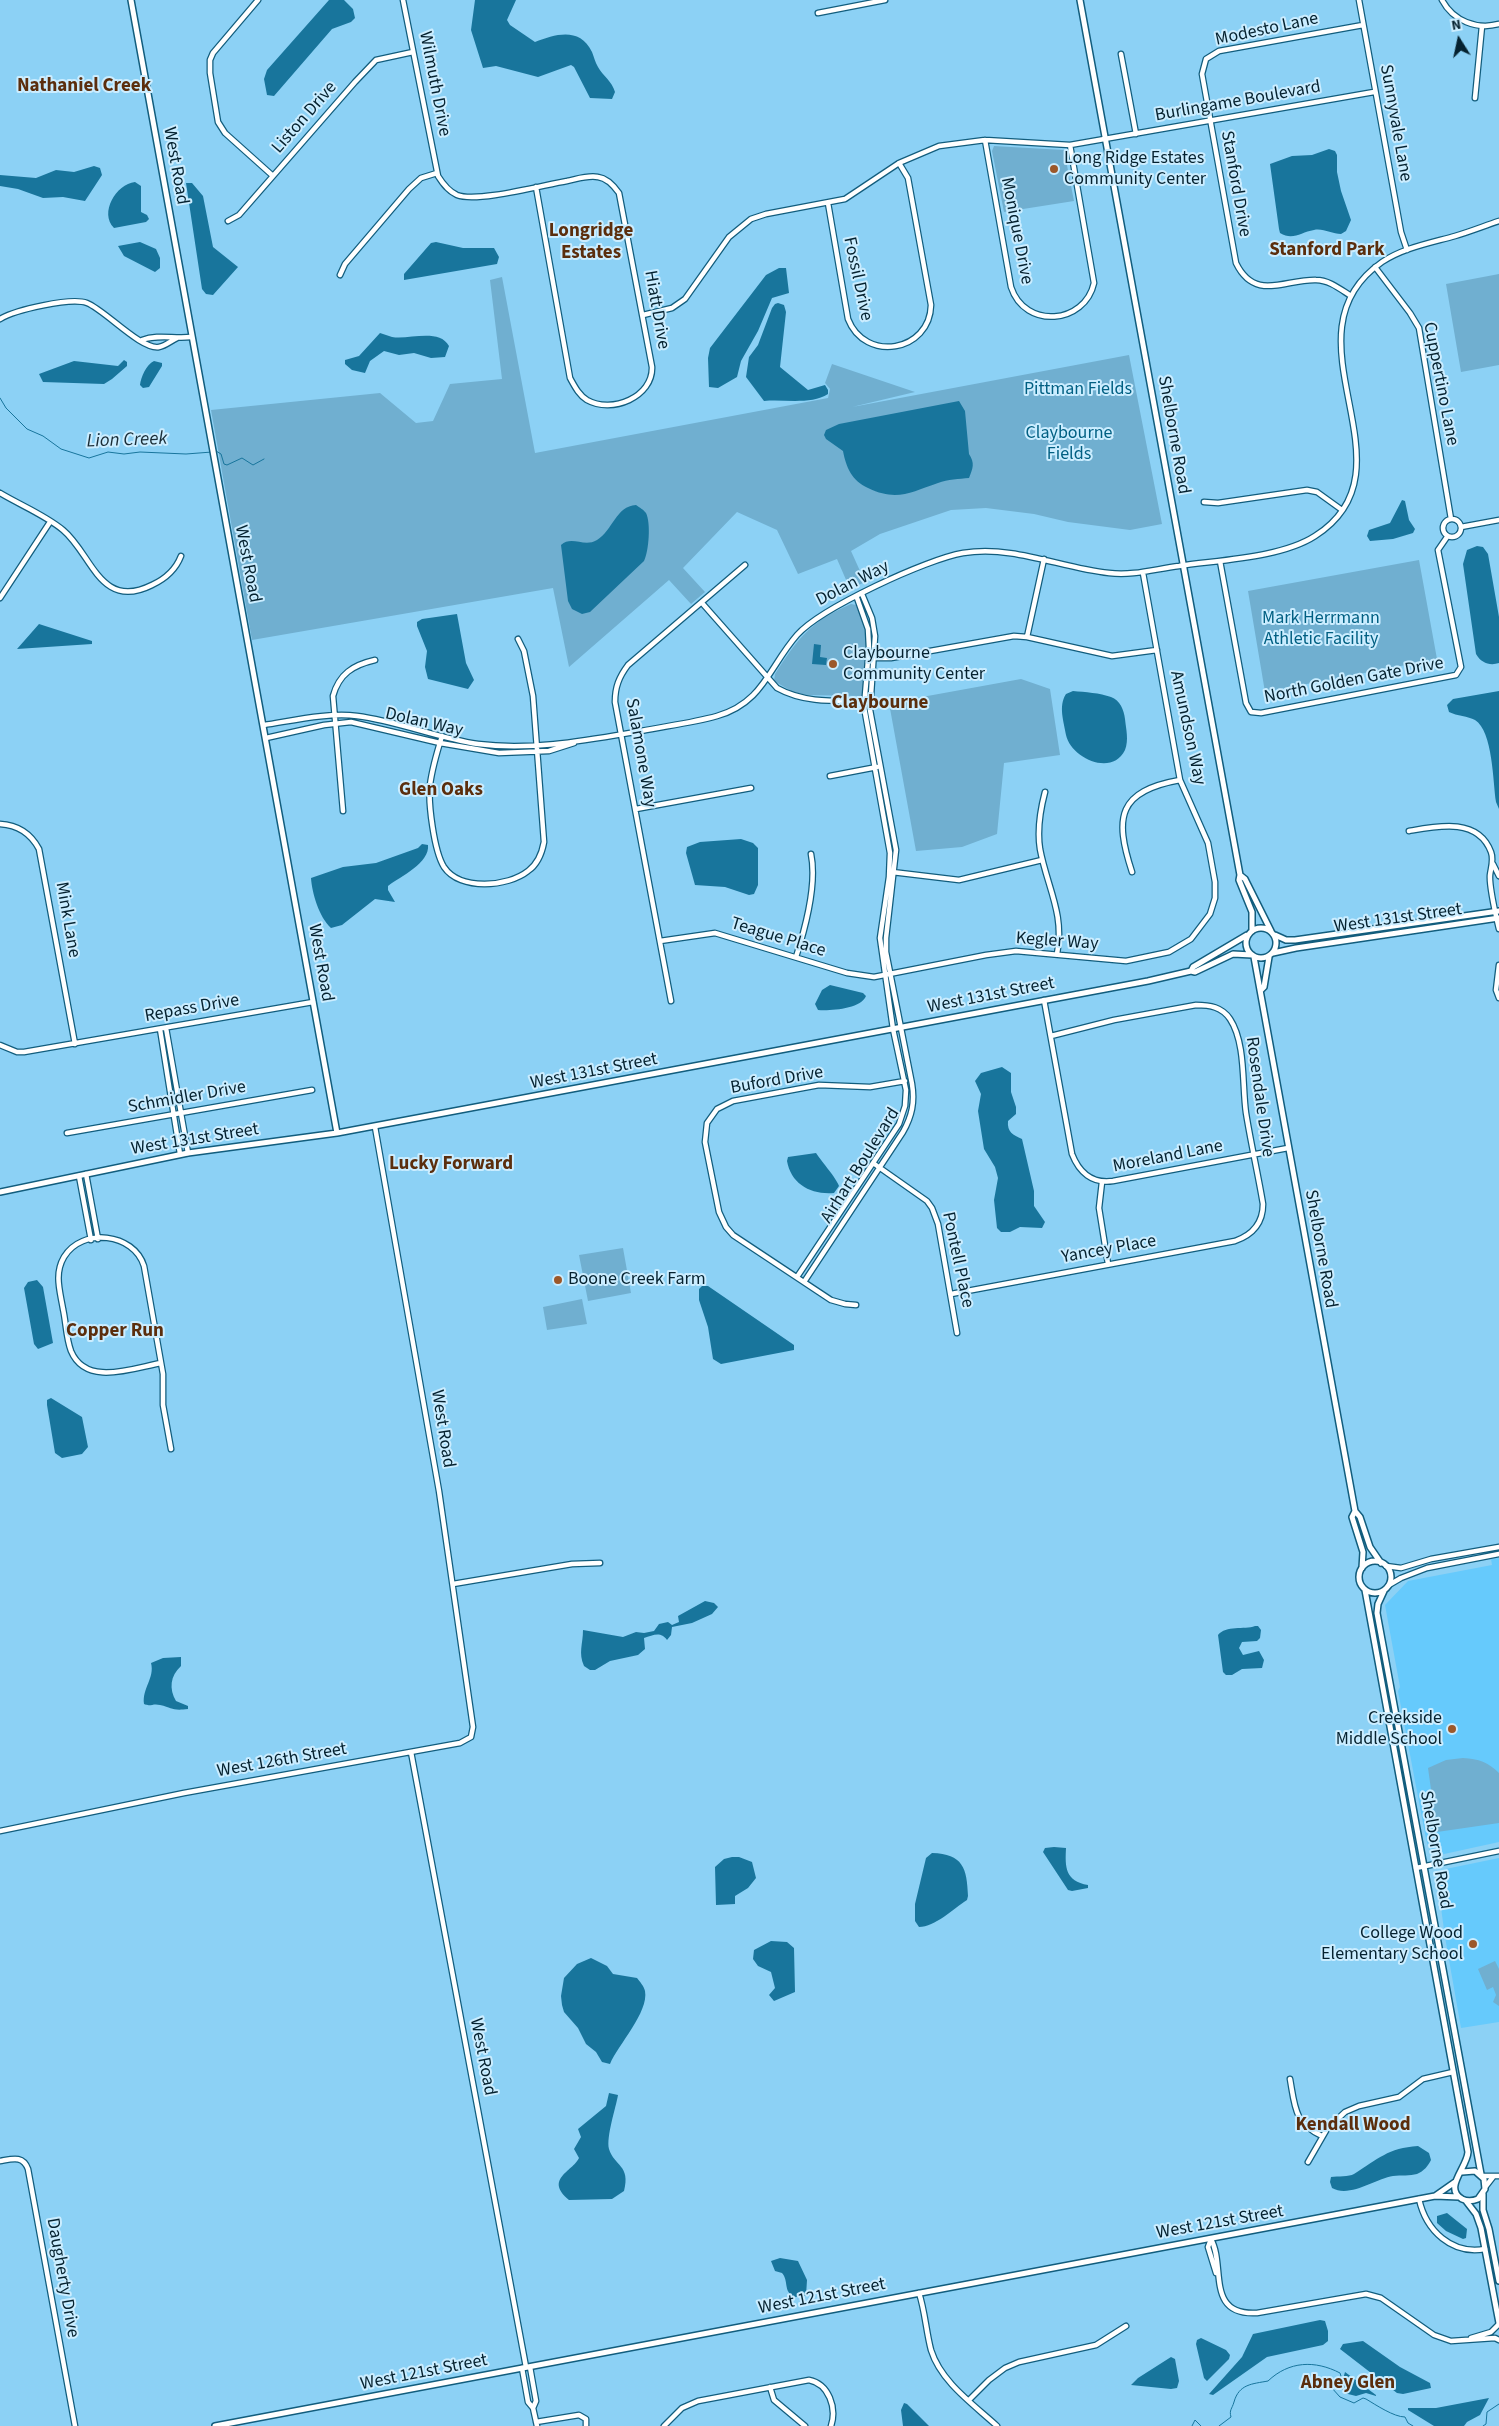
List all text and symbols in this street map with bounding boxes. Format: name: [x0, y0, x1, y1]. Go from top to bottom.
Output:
street label: Modesto Lane: [1214, 9, 1320, 51]
north arrow: [1434, 15, 1484, 65]
text: N: [1450, 15, 1463, 36]
street label: Wilmuth Drive: [413, 30, 455, 138]
street label: Sunnyvale Lane: [1374, 63, 1416, 183]
district label: Nathaniel Creek: [17, 76, 151, 98]
street label: Burlingame Boulevard: [1154, 77, 1322, 127]
street label: Liston Drive: [268, 78, 342, 158]
street label: West Road: [158, 125, 192, 207]
street label: Stanford Drive: [1215, 129, 1255, 239]
place label: Long Ridge Estates Community Center: [1064, 148, 1206, 190]
marker: Long Ridge Estates Community Center: [1048, 163, 1060, 175]
street label: Monique Drive: [995, 176, 1037, 286]
district label: Longridge Estates: [549, 221, 633, 265]
street label: Fossil Drive: [838, 235, 876, 323]
district label: Stanford Park: [1269, 240, 1385, 262]
street label: Hiatt Drive: [638, 269, 674, 351]
street label: Cuppertino Lane: [1417, 320, 1463, 448]
street label: Shelborne Road: [1152, 374, 1194, 496]
park label: Pittman Fields: [1024, 379, 1132, 401]
park label: Claybourne Fields: [1026, 423, 1112, 466]
water label: Lion Creek: [86, 428, 168, 454]
street label: West Road: [229, 523, 265, 605]
street label: Dolan Way: [813, 556, 893, 612]
park label: Mark Herrmann Athletic Facility: [1262, 608, 1380, 650]
place label: Claybourne Community Center: [843, 643, 985, 686]
street label: North Golden Gate Drive: [1262, 653, 1446, 709]
marker: Claybourne Community Center: [827, 658, 839, 670]
street label: Amundson Way: [1164, 669, 1210, 787]
district label: Claybourne: [832, 693, 928, 715]
street label: Salamone Way: [620, 697, 660, 809]
street label: Dolan Way: [383, 704, 465, 742]
district label: Glen Oaks: [399, 780, 483, 802]
street label: Mink Lane: [50, 880, 84, 960]
street label: West 131st Street: [1333, 899, 1463, 939]
street label: Teague Place: [728, 913, 828, 963]
street label: West Road: [303, 922, 337, 1004]
street label: Kegler Way: [1015, 928, 1099, 956]
street label: West 131st Street: [926, 973, 1056, 1019]
street label: Repass Drive: [143, 990, 241, 1028]
street label: Rosendale Drive: [1240, 1035, 1278, 1159]
street label: West 131st Street: [529, 1049, 659, 1095]
street label: Buford Drive: [729, 1062, 825, 1100]
street label: Schmidler Drive: [126, 1077, 248, 1119]
street label: Airhart Boulevard: [817, 1104, 905, 1228]
street label: West 131st Street: [130, 1119, 260, 1161]
street label: Moreland Lane: [1111, 1136, 1225, 1178]
district label: Lucky Forward: [389, 1154, 513, 1176]
street label: Shelborne Road: [1299, 1188, 1341, 1310]
street label: Pontell Place: [936, 1210, 978, 1310]
street label: Yancey Place: [1060, 1231, 1158, 1269]
place label: Boone Creek Farm: [568, 1269, 706, 1291]
marker: Boone Creek Farm: [552, 1274, 564, 1286]
district label: Copper Run: [66, 1321, 164, 1343]
street label: West Road: [425, 1389, 459, 1469]
place label: Creekside Middle School: [1336, 1708, 1442, 1750]
marker: Creekside Middle School: [1446, 1723, 1458, 1735]
street label: West 126th Street: [215, 1739, 349, 1783]
street label: Shelborne Road: [1414, 1789, 1456, 1911]
place label: College Wood Elementary School: [1321, 1923, 1463, 1966]
marker: College Wood Elementary School: [1467, 1938, 1479, 1950]
street label: West Road: [464, 2016, 500, 2098]
district label: Kendall Wood: [1295, 2115, 1411, 2137]
street label: West 121st Street: [1155, 2201, 1285, 2245]
street label: Daugherty Drive: [41, 2217, 83, 2339]
street label: West 121st Street: [757, 2274, 887, 2320]
street label: West 121st Street: [359, 2350, 489, 2396]
district label: Abney Glen: [1301, 2373, 1395, 2395]

